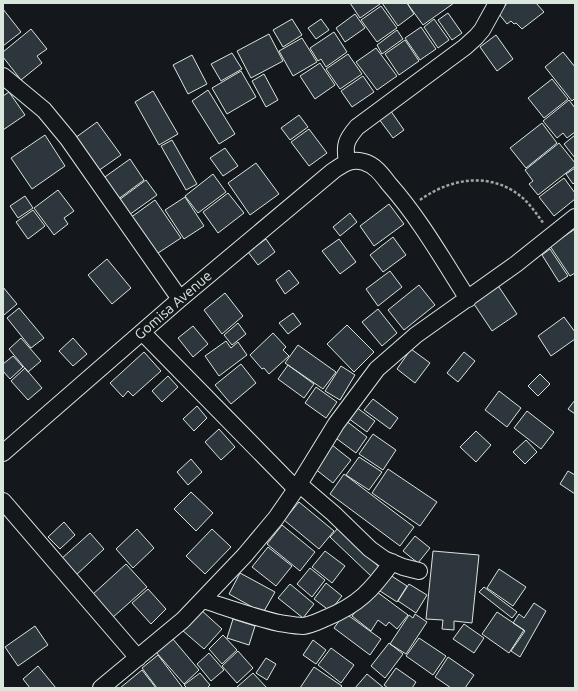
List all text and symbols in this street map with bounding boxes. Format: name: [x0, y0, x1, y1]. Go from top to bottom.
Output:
street label: Gomisa Avenue: [131, 267, 215, 343]

